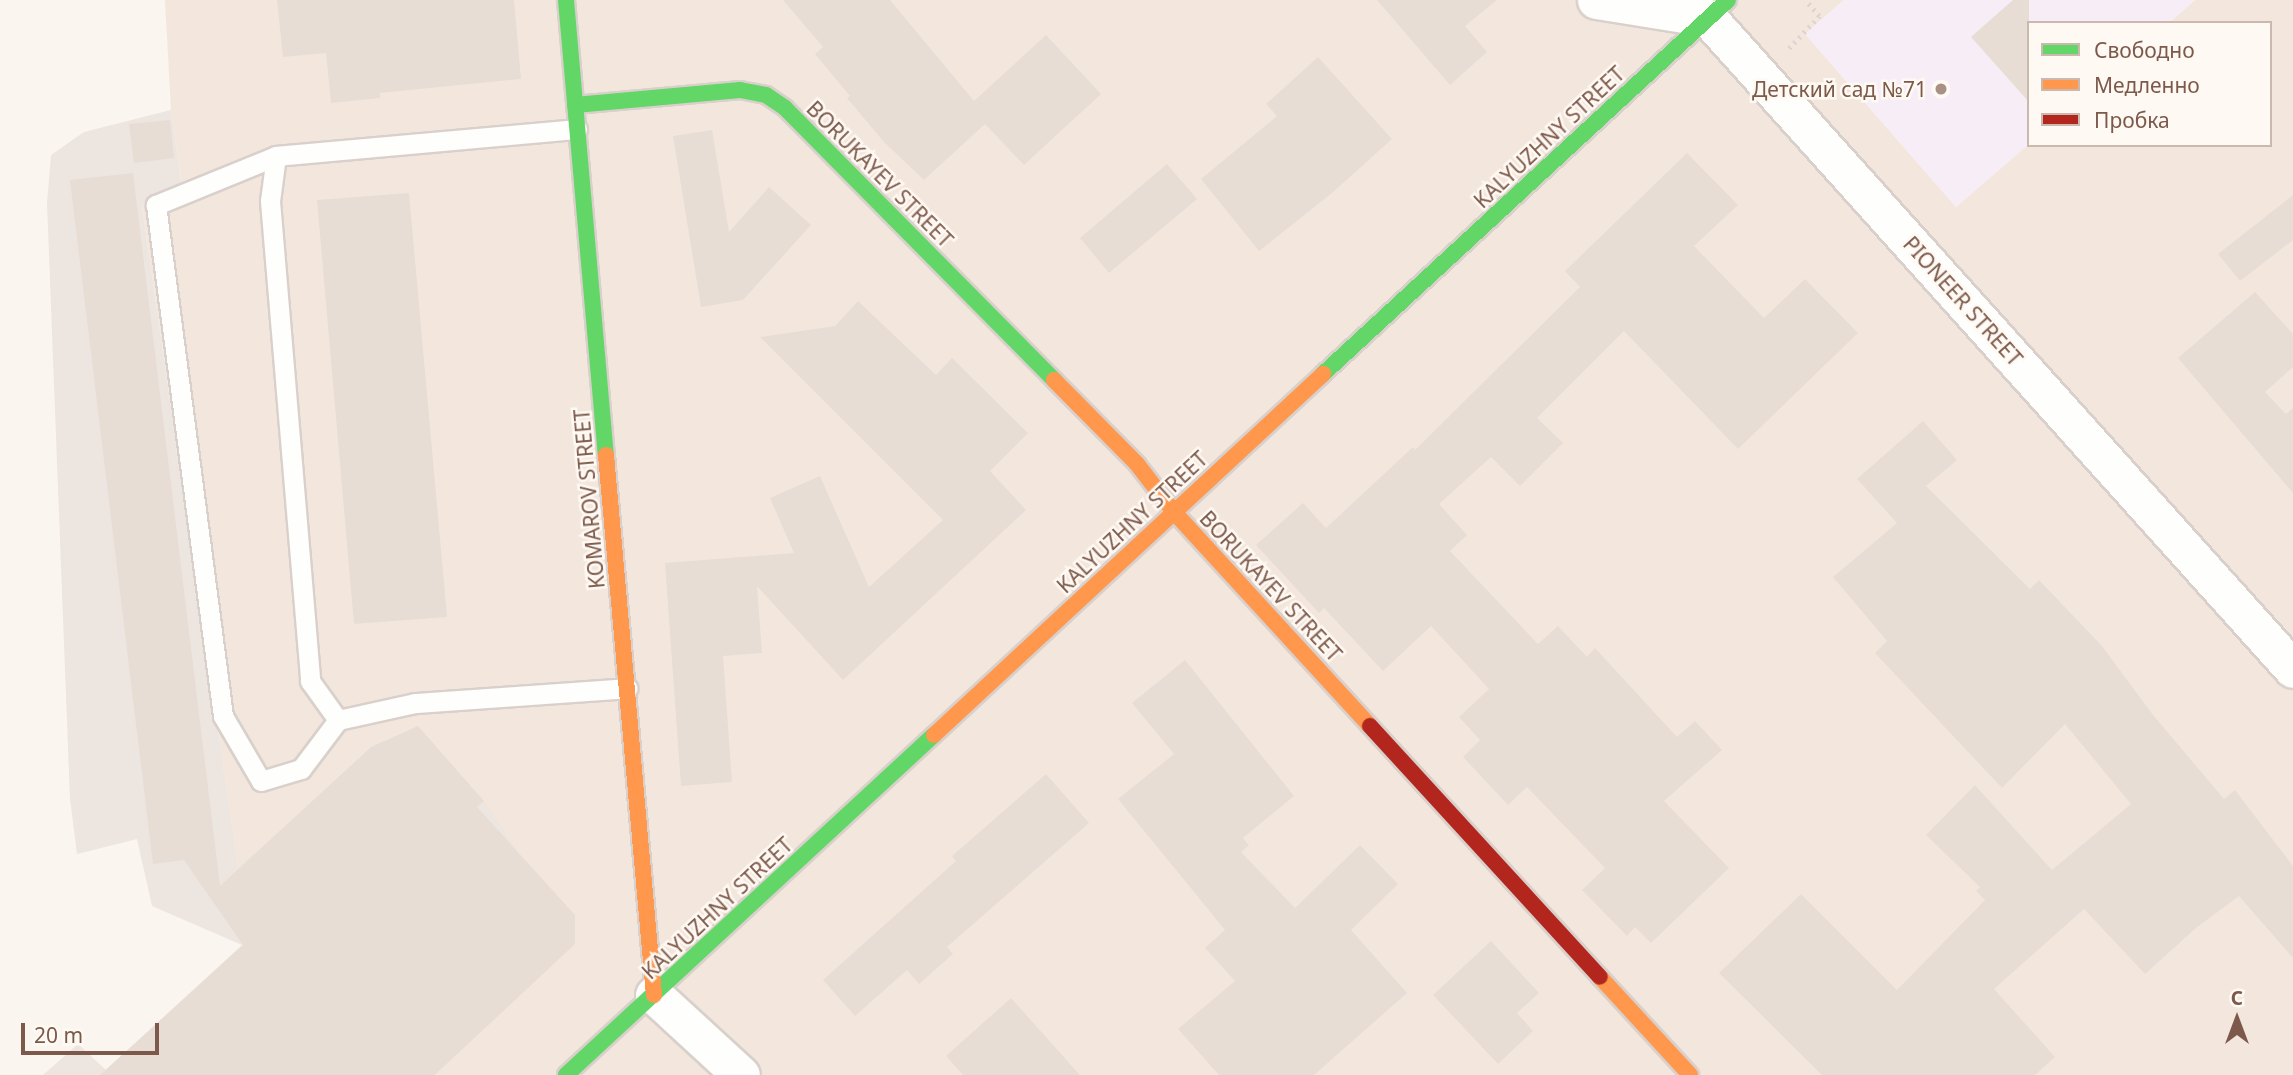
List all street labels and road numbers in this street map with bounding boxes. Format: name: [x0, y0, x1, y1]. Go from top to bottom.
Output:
street label: KALYUZHNY STREET: [1469, 61, 1629, 213]
street label: BORUKAYEV STREET: [802, 96, 958, 252]
street label: PIONEER STREET: [1898, 231, 2028, 371]
street label: KOMAROV STREET: [569, 408, 609, 590]
street label: KALYUZHNY STREET: [1052, 446, 1212, 598]
street label: BORUKAYEV STREET: [1195, 506, 1347, 666]
street label: KALYUZHNY STREET: [637, 832, 797, 984]

